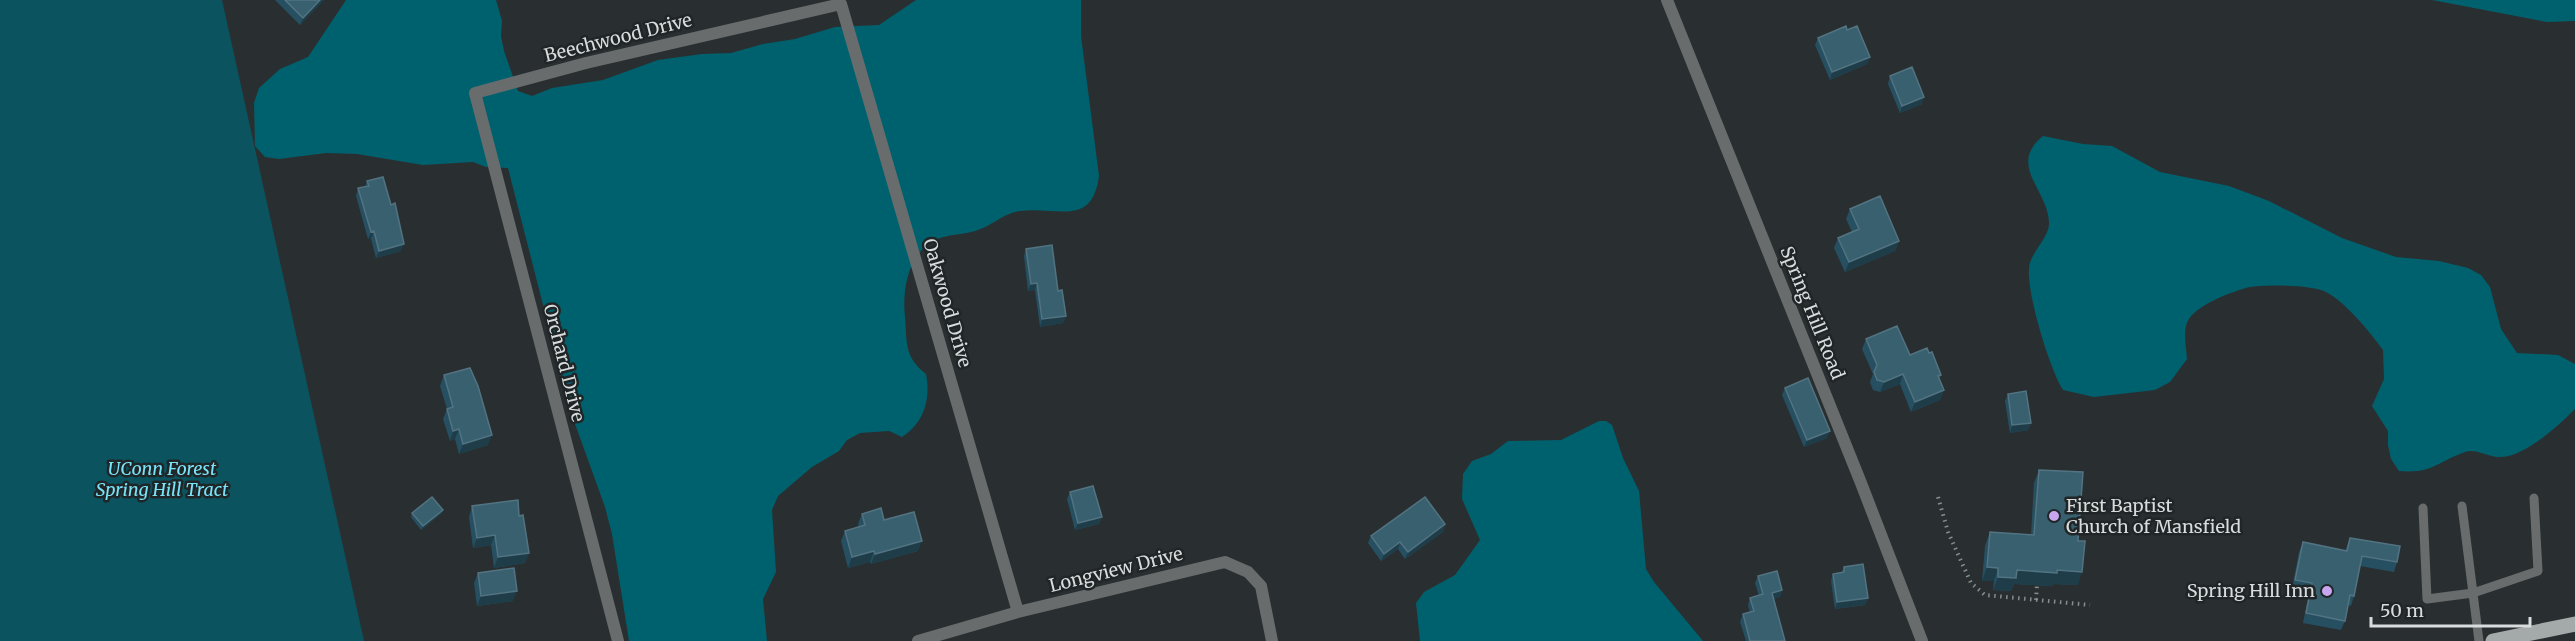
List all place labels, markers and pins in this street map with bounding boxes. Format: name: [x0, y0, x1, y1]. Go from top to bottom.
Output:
place label: First Baptist Church of Mansfield: [2066, 494, 2241, 538]
marker: First Baptist Church of Mansfield: [2047, 509, 2061, 523]
place label: Spring Hill Inn: [2187, 579, 2315, 602]
marker: Spring Hill Inn: [2320, 584, 2334, 598]

